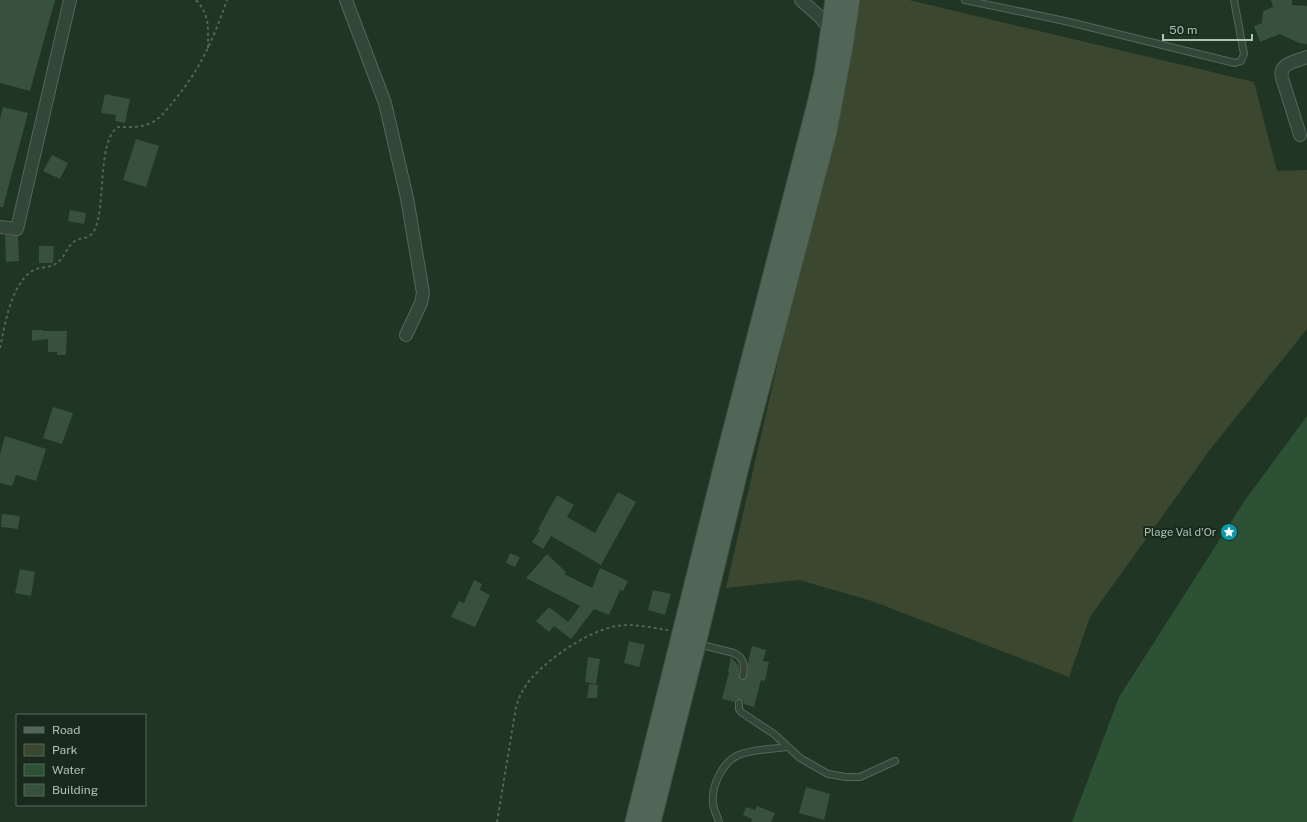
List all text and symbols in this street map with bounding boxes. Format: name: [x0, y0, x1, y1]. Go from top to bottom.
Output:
scale bar: [1163, 16, 1252, 42]
text: 50 m: [1169, 23, 1197, 37]
place icon: Plage Val d'Or: [1219, 522, 1239, 542]
place label: Plage Val d'Or: [1144, 526, 1216, 538]
legend: [16, 714, 146, 806]
text: Road: [52, 723, 80, 737]
text: Park: [52, 743, 78, 757]
text: Water: [52, 763, 86, 777]
text: Building: [52, 783, 98, 797]

